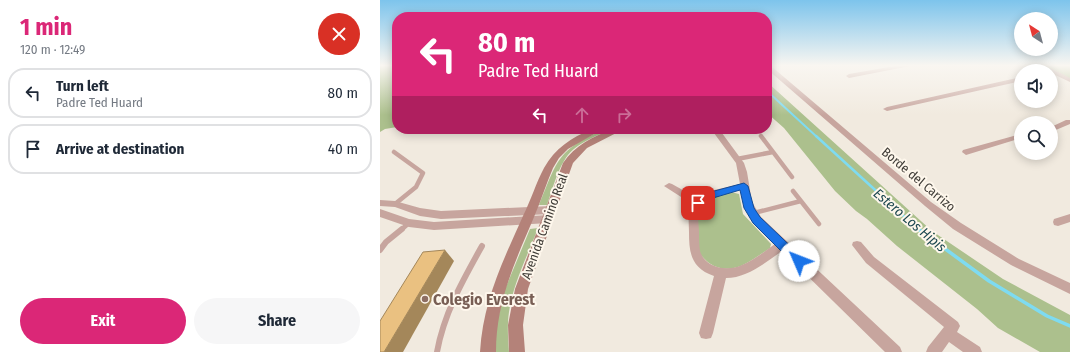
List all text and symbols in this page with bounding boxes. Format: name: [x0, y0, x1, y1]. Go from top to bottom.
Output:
north arrow: [1014, 12, 1058, 56]
map controls: [1014, 12, 1058, 160]
text: 1 min: [20, 13, 72, 41]
button: close: [318, 13, 360, 55]
text: 80 m: [478, 26, 535, 59]
icon: left: [412, 28, 464, 80]
text: 120 m · 12:49: [20, 42, 85, 57]
text: Padre Ted Huard: [478, 60, 599, 82]
button: sound: [1014, 64, 1058, 108]
text: Turn left: [56, 77, 109, 95]
icon: left: [22, 82, 44, 104]
text: 80 m: [328, 84, 358, 102]
text: Padre Ted Huard: [56, 95, 143, 110]
icon: left: [529, 104, 551, 126]
icon: ahead: [571, 104, 593, 126]
icon: right: [613, 104, 635, 126]
button: search: [1014, 116, 1058, 160]
icon: arrive: [22, 138, 44, 160]
text: Arrive at destination: [56, 140, 184, 158]
text: 40 m: [328, 140, 358, 158]
street label: Borde del Carrizo: [879, 144, 959, 215]
street label: Avenida Camino Real: [518, 171, 571, 281]
water label: Estero Los Hipis: [870, 185, 950, 256]
pin: [681, 186, 715, 220]
icon: arrive: [687, 192, 709, 214]
position arrow: [778, 240, 820, 282]
place label: Colegio Everest: [433, 290, 535, 309]
marker: Colegio Everest: [420, 294, 430, 304]
button: Exit: [20, 298, 186, 344]
button: Share: [194, 298, 360, 344]

